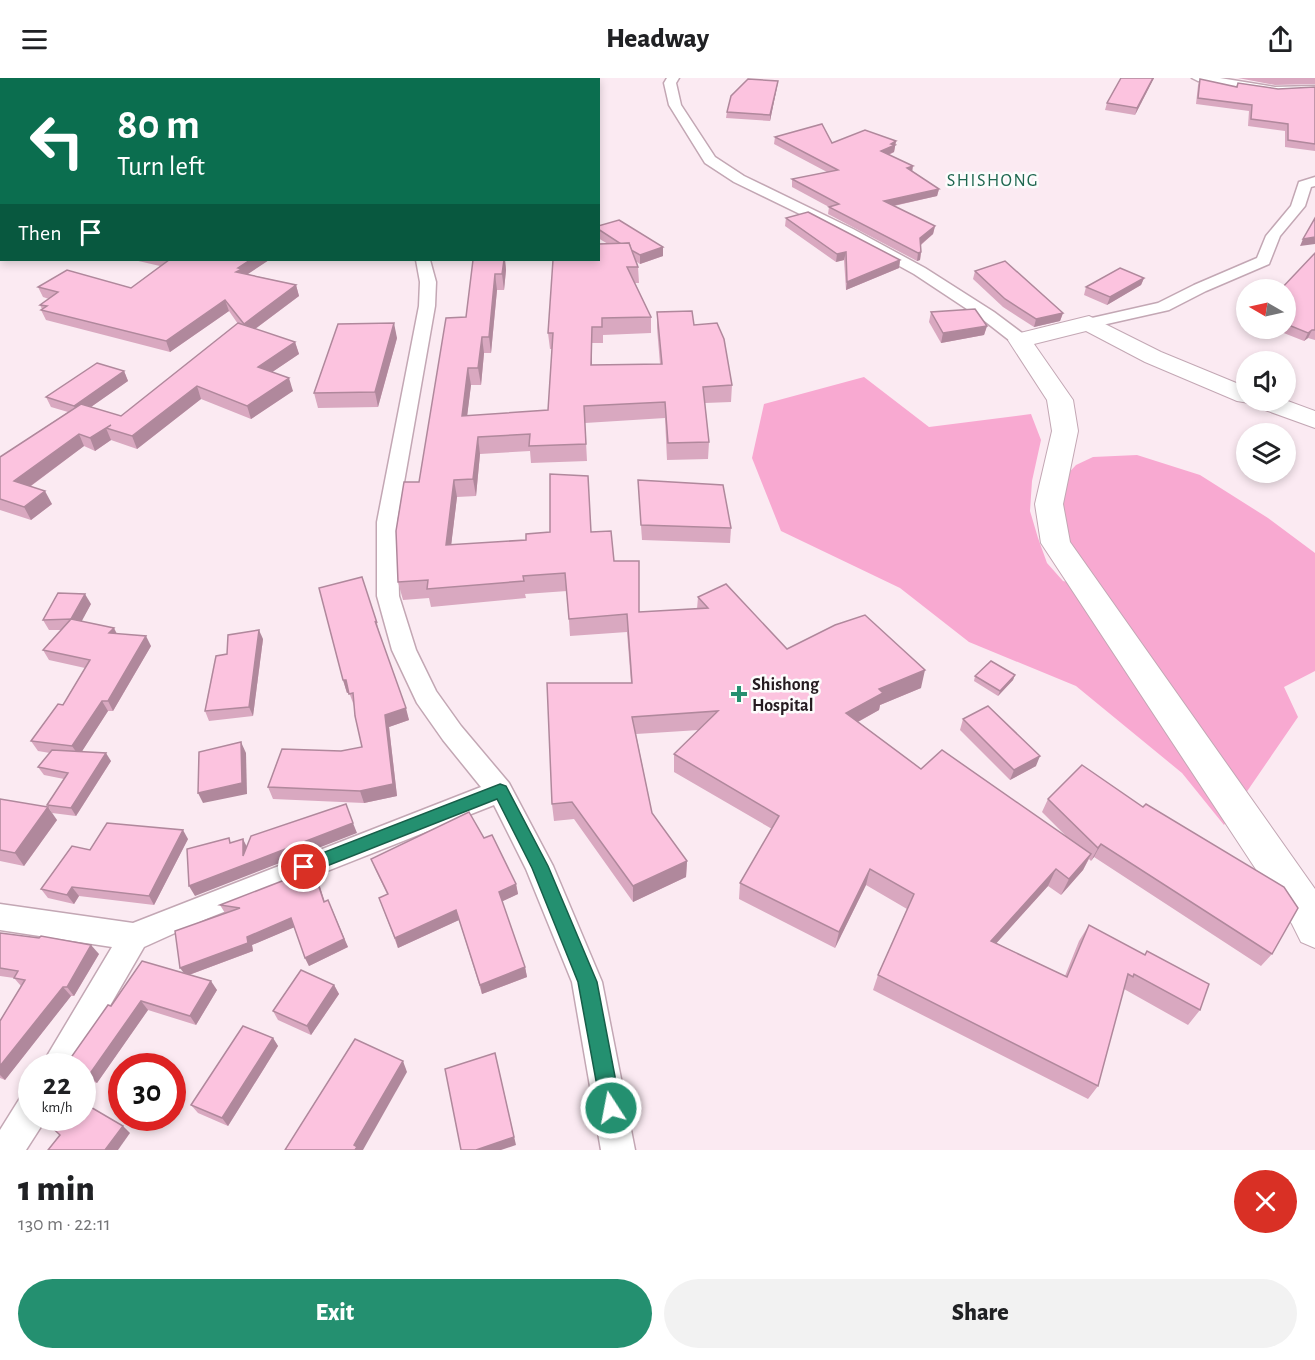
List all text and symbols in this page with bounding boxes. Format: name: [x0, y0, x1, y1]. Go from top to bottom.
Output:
icon: menu: [18, 23, 51, 56]
icon: share: [1264, 23, 1297, 56]
text: Headway: [606, 25, 709, 52]
icon: left: [18, 102, 96, 180]
text: 80 m: [117, 104, 200, 146]
text: Turn left: [117, 153, 205, 180]
district label: SHISHONG: [947, 172, 1039, 190]
icon: arrive: [74, 216, 107, 249]
text: Then: [18, 222, 62, 244]
north arrow: [1236, 279, 1296, 339]
map controls: [1236, 279, 1296, 483]
button: sound: [1236, 351, 1296, 411]
button: layers: [1236, 423, 1296, 483]
place label: Shishong Hospital: [752, 676, 820, 715]
marker: Shishong Hospital: [730, 685, 748, 703]
pin: [278, 841, 329, 892]
icon: arrive: [287, 850, 320, 883]
speed limit sign: 30: [108, 1053, 186, 1131]
text: 22: [43, 1070, 71, 1100]
position arrow: [579, 1076, 643, 1140]
text: km/h: [42, 1100, 72, 1115]
button: close: [1234, 1170, 1297, 1233]
text: 1 min: [18, 1171, 95, 1207]
text: 130 m · 22:11: [18, 1214, 111, 1234]
button: Exit: [18, 1279, 652, 1348]
button: Share: [664, 1279, 1297, 1348]

